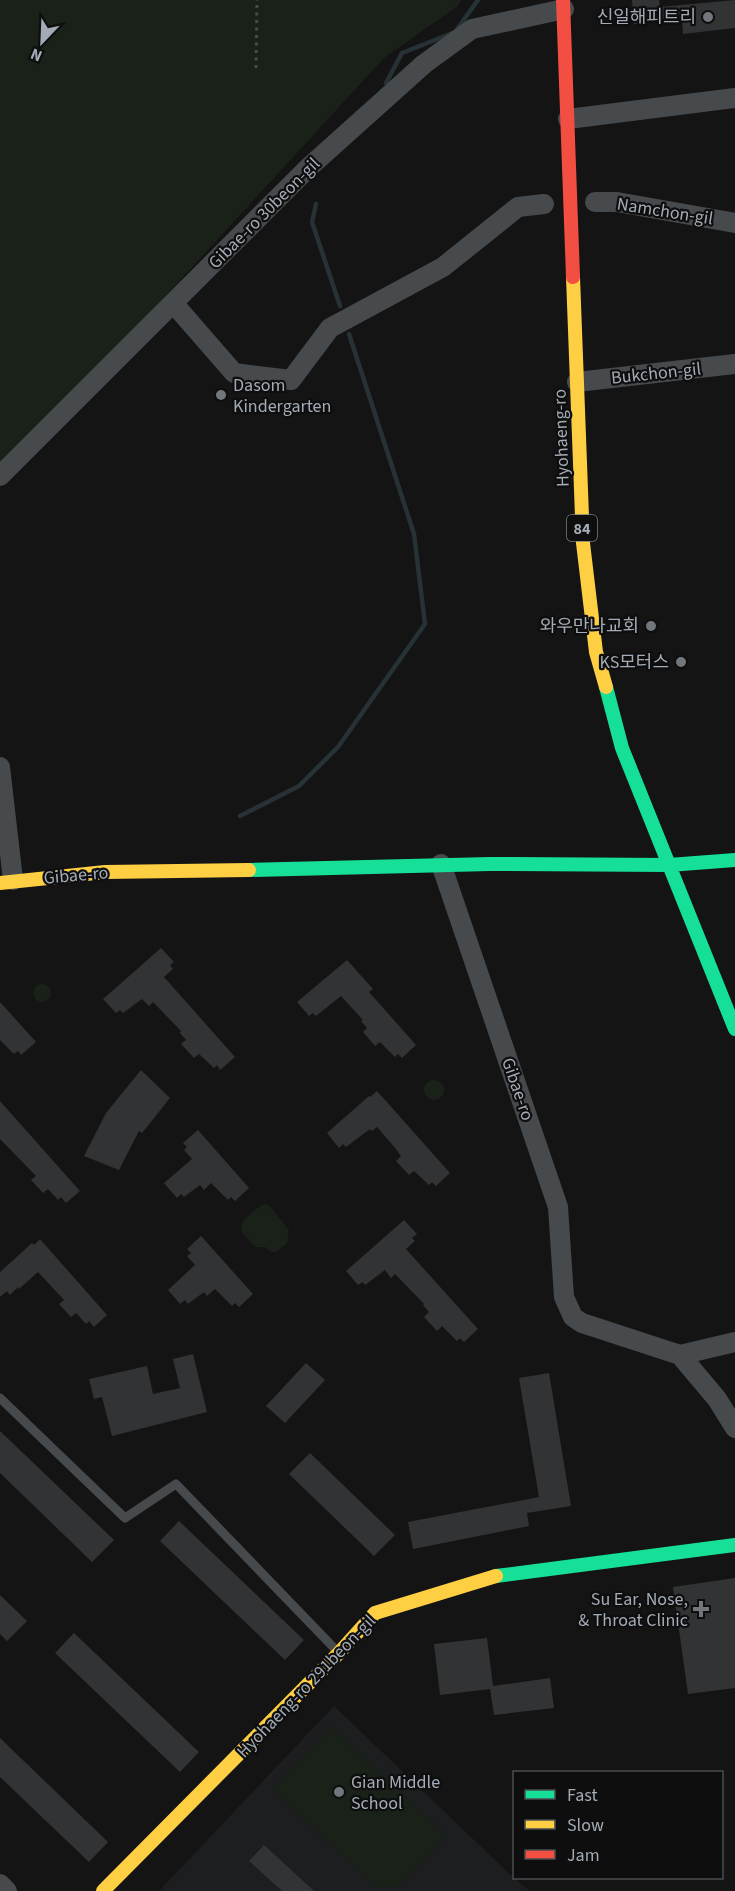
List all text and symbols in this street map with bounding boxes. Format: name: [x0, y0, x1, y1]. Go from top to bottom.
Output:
place label: 신일해피트리: [597, 5, 696, 30]
marker: 신일해피트리: [701, 10, 715, 24]
north arrow: [12, 12, 72, 72]
text: N: [27, 43, 46, 67]
street label: Gibae-ro 30beon-gil: [203, 152, 326, 275]
street label: Namchon-gil: [615, 192, 715, 231]
street label: Bukchon-gil: [610, 356, 702, 391]
place label: Dasom Kindergarten: [233, 373, 331, 419]
marker: Dasom Kindergarten: [214, 388, 228, 402]
street label: Hyohaeng-ro: [547, 389, 576, 487]
road number: 84: [567, 515, 597, 541]
place label: 와우만나교회: [540, 614, 639, 639]
marker: 와우만나교회: [644, 619, 658, 633]
place label: KS모터스: [599, 650, 669, 675]
marker: KS모터스: [674, 655, 688, 669]
street label: Gibae-ro: [43, 860, 109, 891]
street label: Gibae-ro: [495, 1054, 540, 1124]
place label: Su Ear, Nose, & Throat Clinic: [578, 1587, 688, 1633]
marker: Su Ear, Nose, & Throat Clinic: [692, 1600, 710, 1618]
street label: Hyohaeng-ro 291beon-gil: [231, 1609, 382, 1764]
place label: Gian Middle School: [351, 1770, 440, 1816]
legend: [513, 1771, 723, 1879]
text: Fast: [567, 1783, 598, 1808]
marker: Gian Middle School: [332, 1785, 346, 1799]
text: Slow: [567, 1813, 604, 1838]
text: Jam: [567, 1843, 600, 1868]

